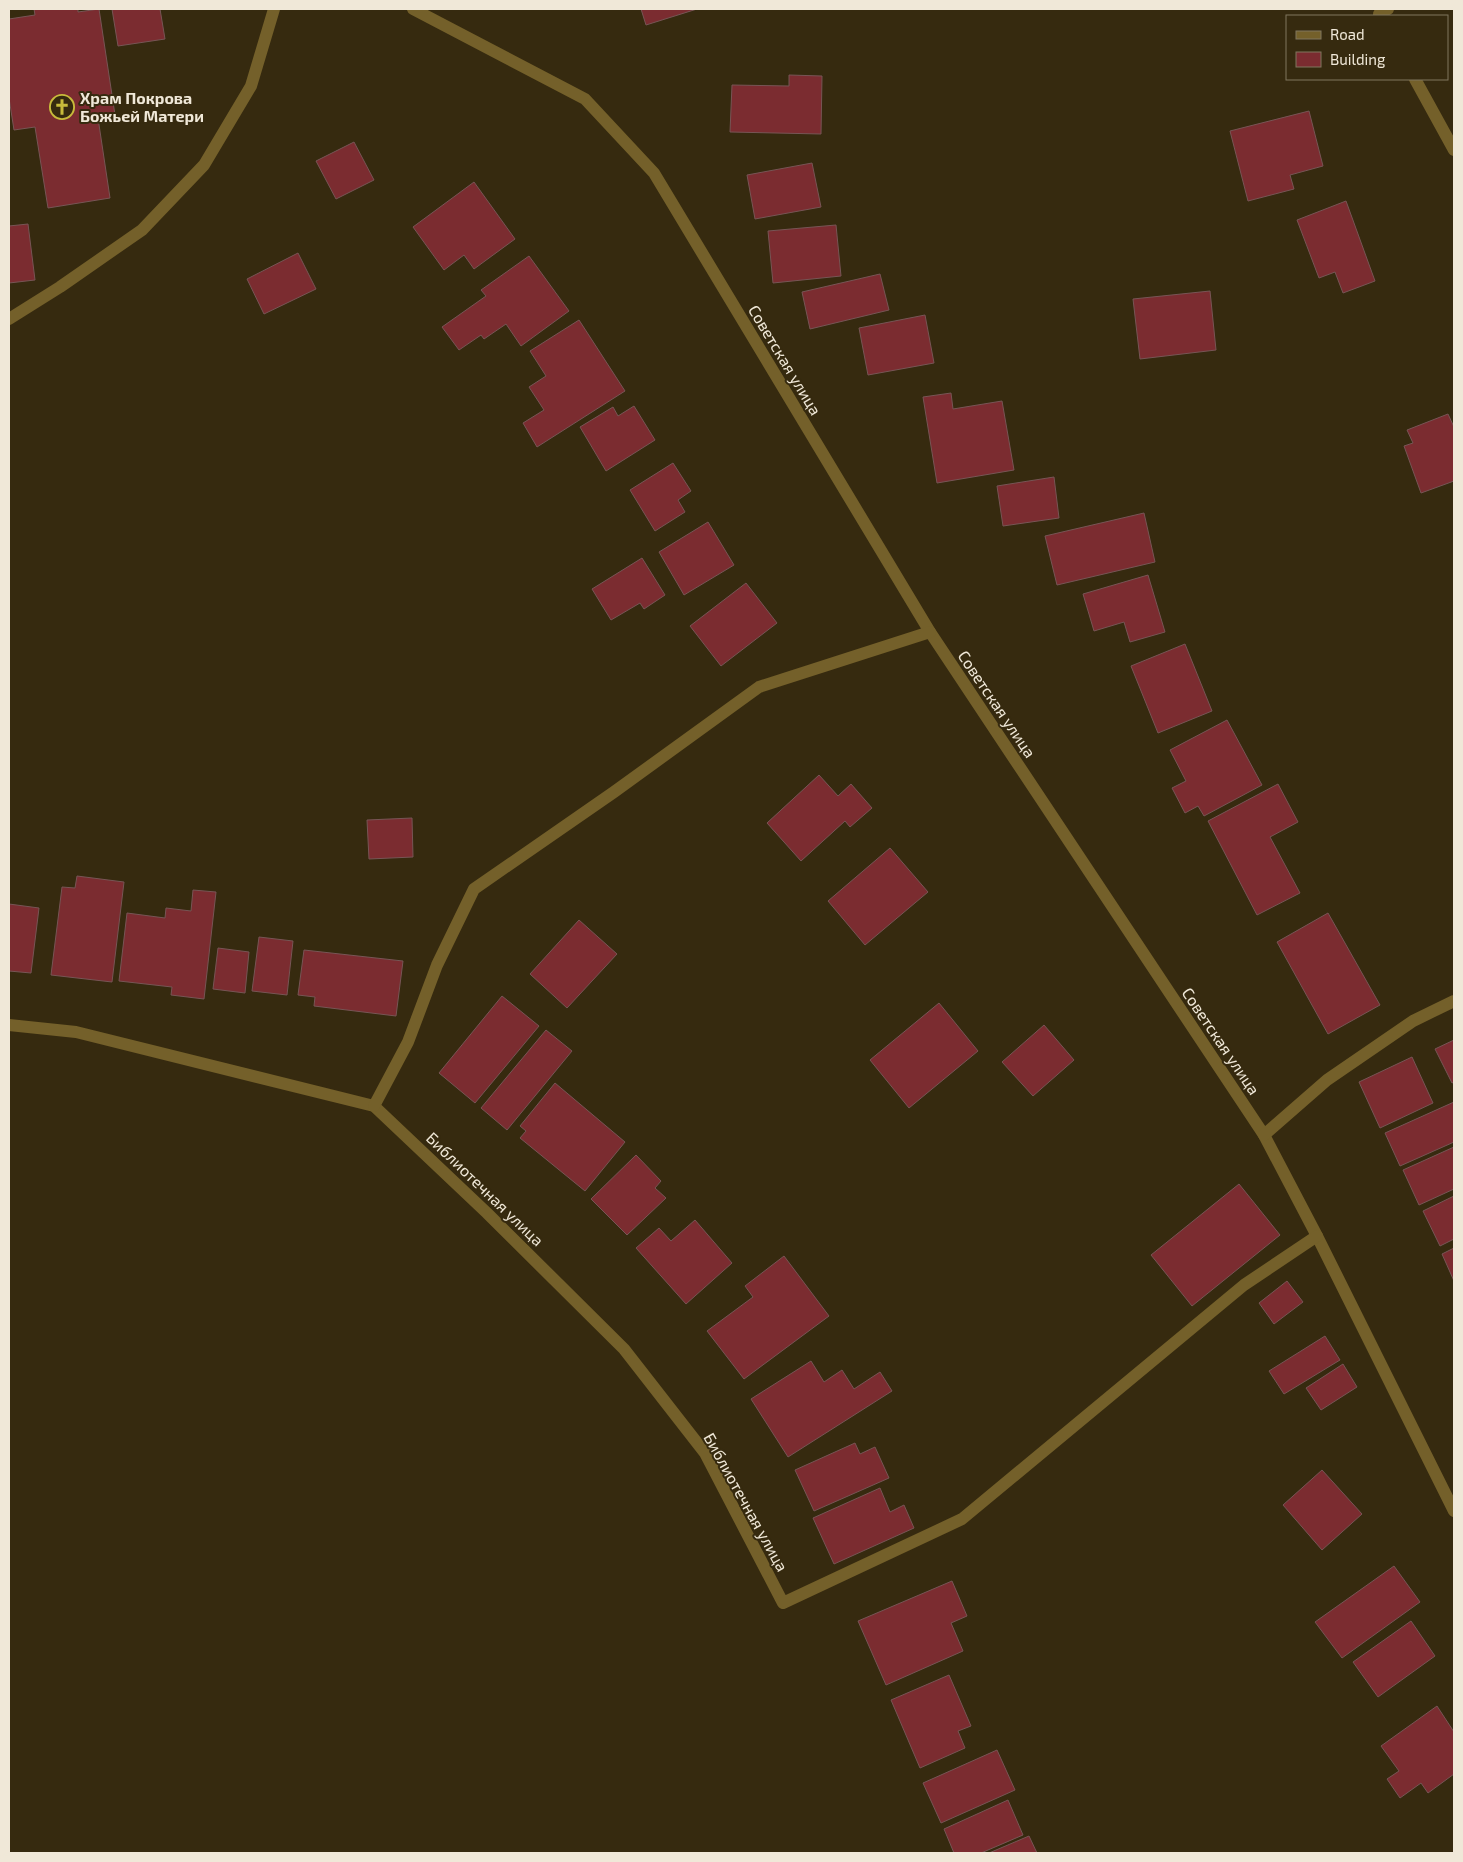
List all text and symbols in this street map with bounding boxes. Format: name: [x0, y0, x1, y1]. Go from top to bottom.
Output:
legend: [1286, 15, 1448, 80]
text: Road: [1330, 25, 1365, 43]
text: Building: [1330, 50, 1386, 68]
place label: Храм Покрова Божьей Матери: [80, 88, 204, 125]
church icon: Храм Покрова Божьей Матери: [49, 94, 75, 120]
street label: Советская улица: [744, 301, 826, 419]
street label: Советская улица: [954, 646, 1040, 762]
street label: Советская улица: [1178, 983, 1264, 1099]
street label: Библиотечная улица: [422, 1128, 548, 1250]
street label: Библиотечная улица: [700, 1429, 792, 1575]

